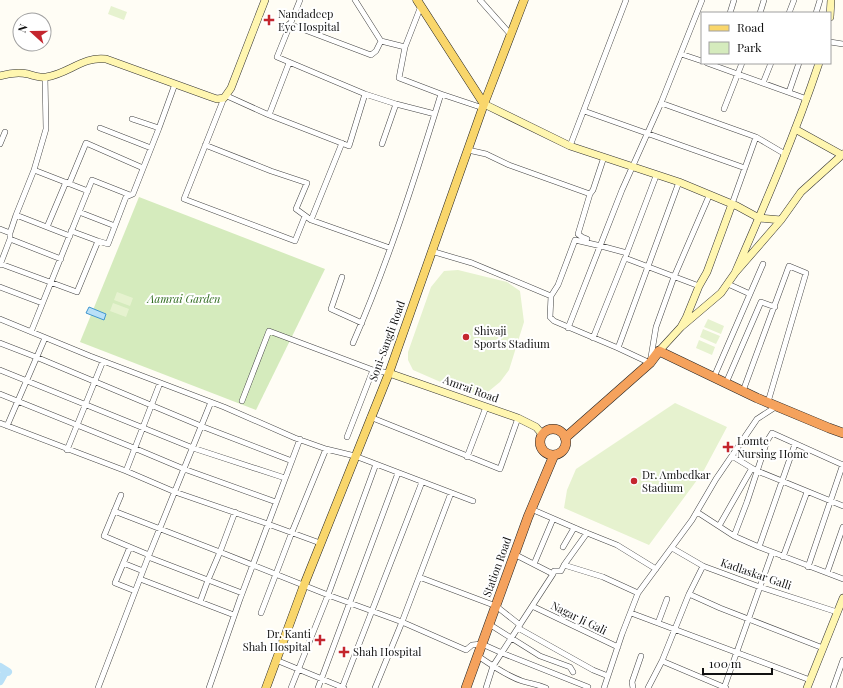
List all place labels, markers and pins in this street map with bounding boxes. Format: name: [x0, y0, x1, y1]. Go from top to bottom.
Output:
place label: Nandadeep Eye Hospital: [278, 6, 340, 34]
marker: Nandadeep Eye Hospital: [263, 14, 275, 26]
place label: Shivaji Sports Stadium: [474, 323, 550, 351]
marker: Shivaji Sports Stadium: [461, 332, 471, 342]
place label: Lomte Nursing Home: [737, 433, 809, 461]
marker: Lomte Nursing Home: [722, 441, 734, 453]
place label: Dr. Ambedkar Stadium: [642, 467, 711, 495]
marker: Dr. Ambedkar Stadium: [629, 476, 639, 486]
place label: Dr. Kanti Shah Hospital: [243, 626, 311, 654]
marker: Dr. Kanti Shah Hospital: [314, 634, 326, 646]
place label: Shah Hospital: [353, 644, 421, 659]
marker: Shah Hospital: [338, 646, 350, 658]

